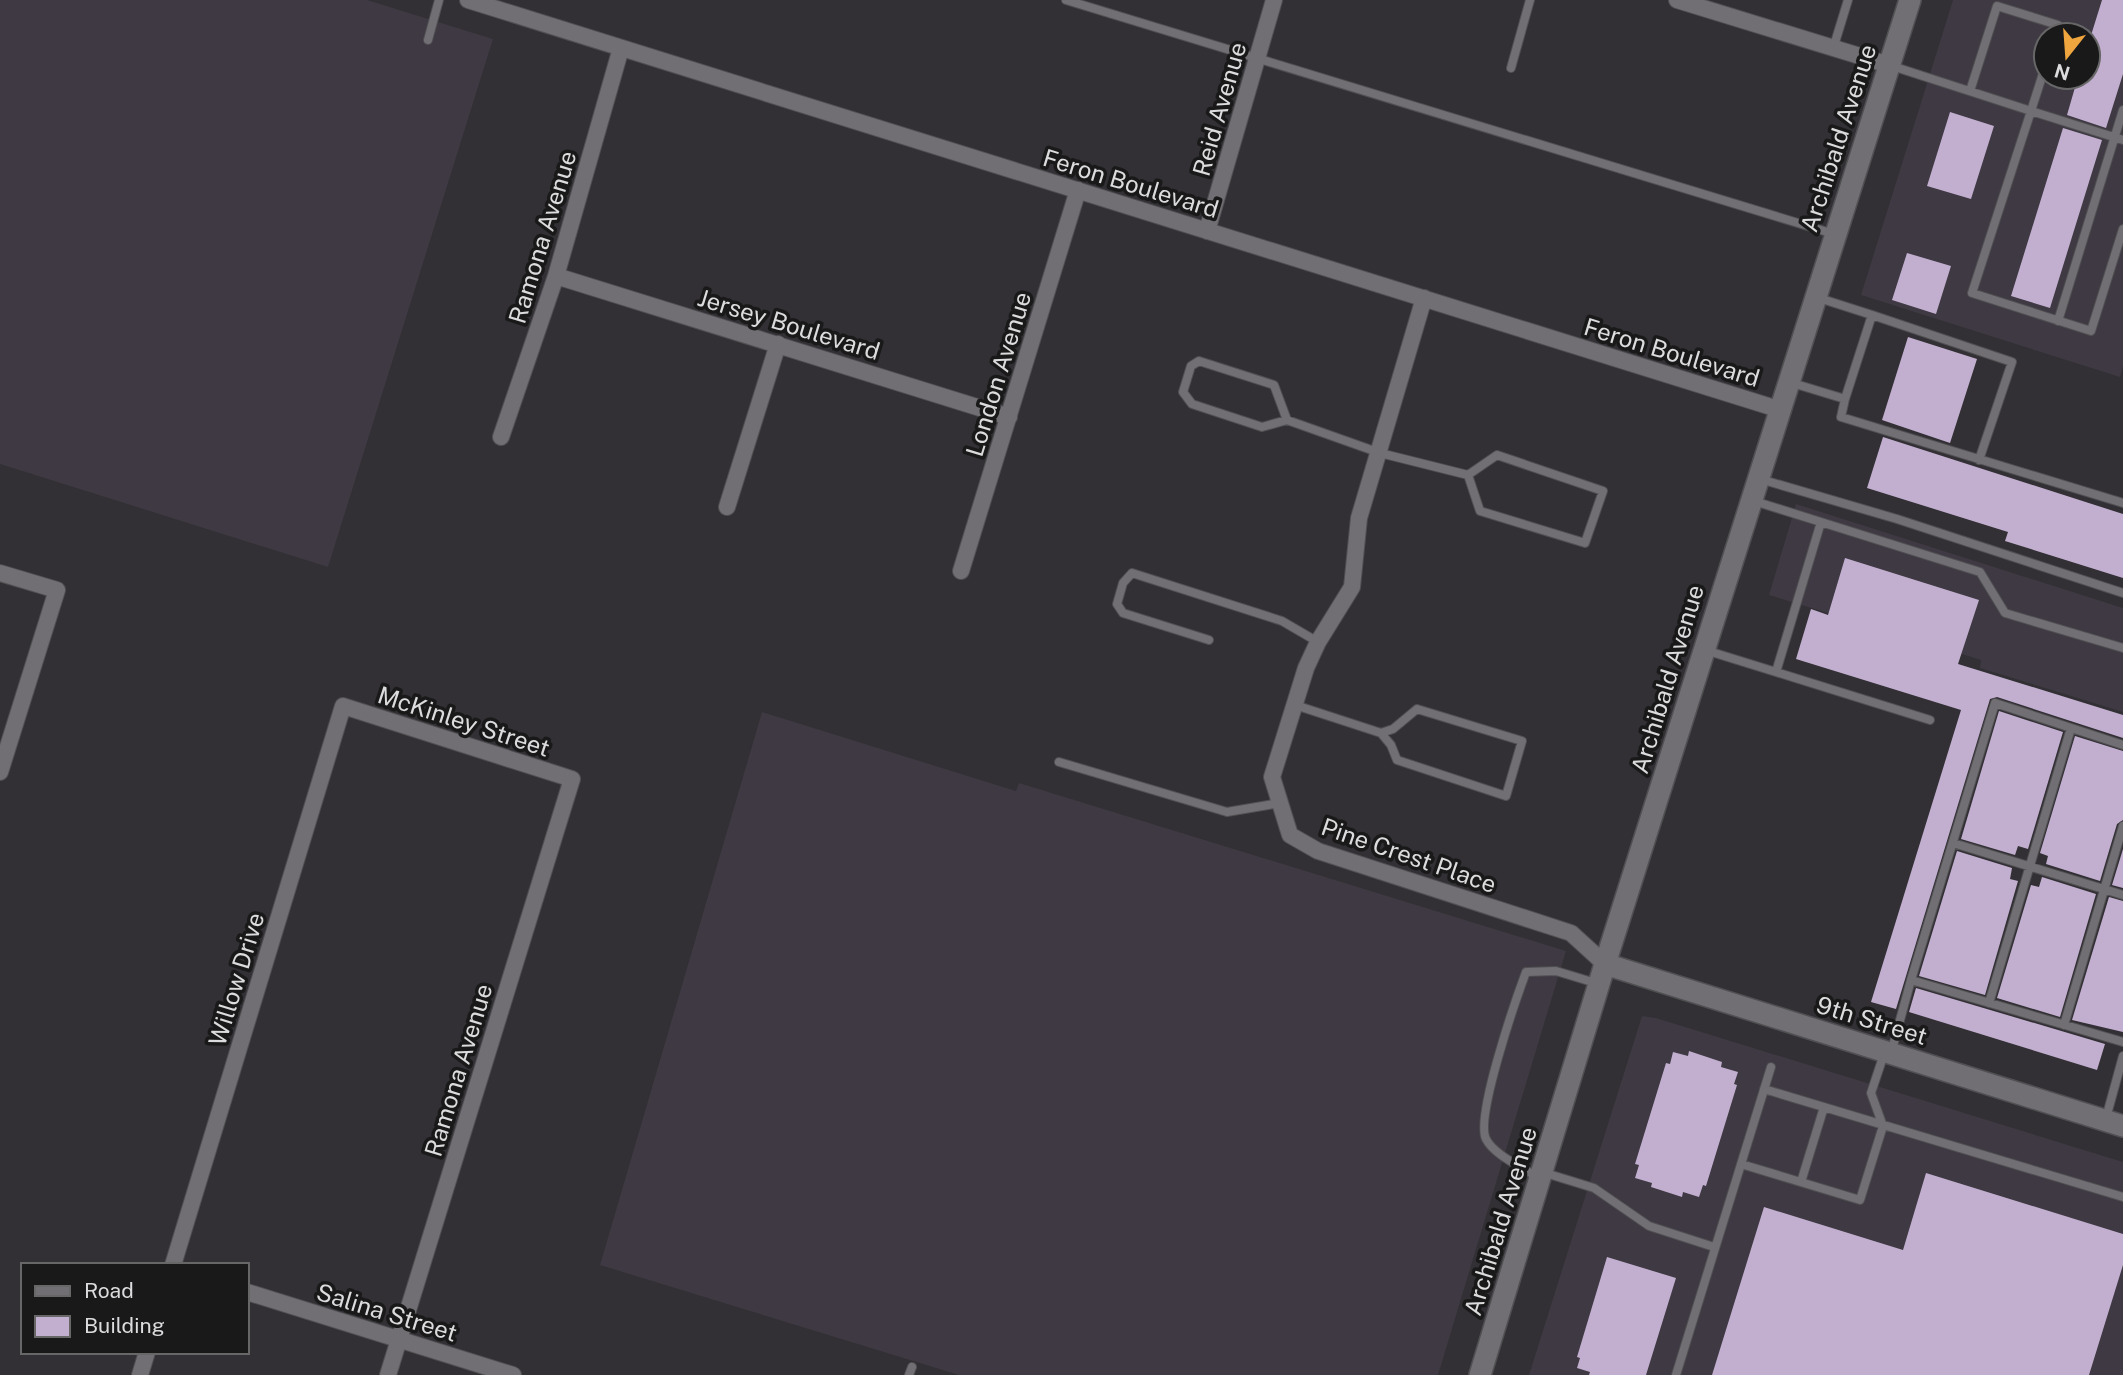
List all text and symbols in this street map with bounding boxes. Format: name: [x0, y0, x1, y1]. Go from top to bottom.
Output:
north arrow: [2032, 21, 2102, 91]
street label: Reid Avenue: [1187, 39, 1251, 179]
street label: Archibald Avenue: [1794, 41, 1882, 235]
text: N: [2052, 60, 2072, 85]
street label: Feron Boulevard: [1040, 143, 1222, 223]
street label: Ramona Avenue: [502, 147, 582, 327]
street label: Jersey Boulevard: [695, 283, 883, 365]
street label: London Avenue: [960, 288, 1036, 460]
street label: Feron Boulevard: [1581, 312, 1763, 392]
street label: Archibald Avenue: [1625, 581, 1709, 777]
street label: McKinley Street: [375, 680, 553, 762]
street label: Pine Crest Place: [1318, 812, 1500, 898]
street label: Willow Drive: [202, 909, 270, 1049]
street label: Ramona Avenue: [418, 980, 498, 1160]
street label: 9th Street: [1813, 990, 1931, 1050]
street label: Archibald Avenue: [1458, 1123, 1542, 1319]
legend: [21, 1263, 248, 1354]
street label: Salina Street: [313, 1277, 461, 1347]
text: Road: [84, 1278, 134, 1303]
text: Building: [84, 1313, 165, 1338]

